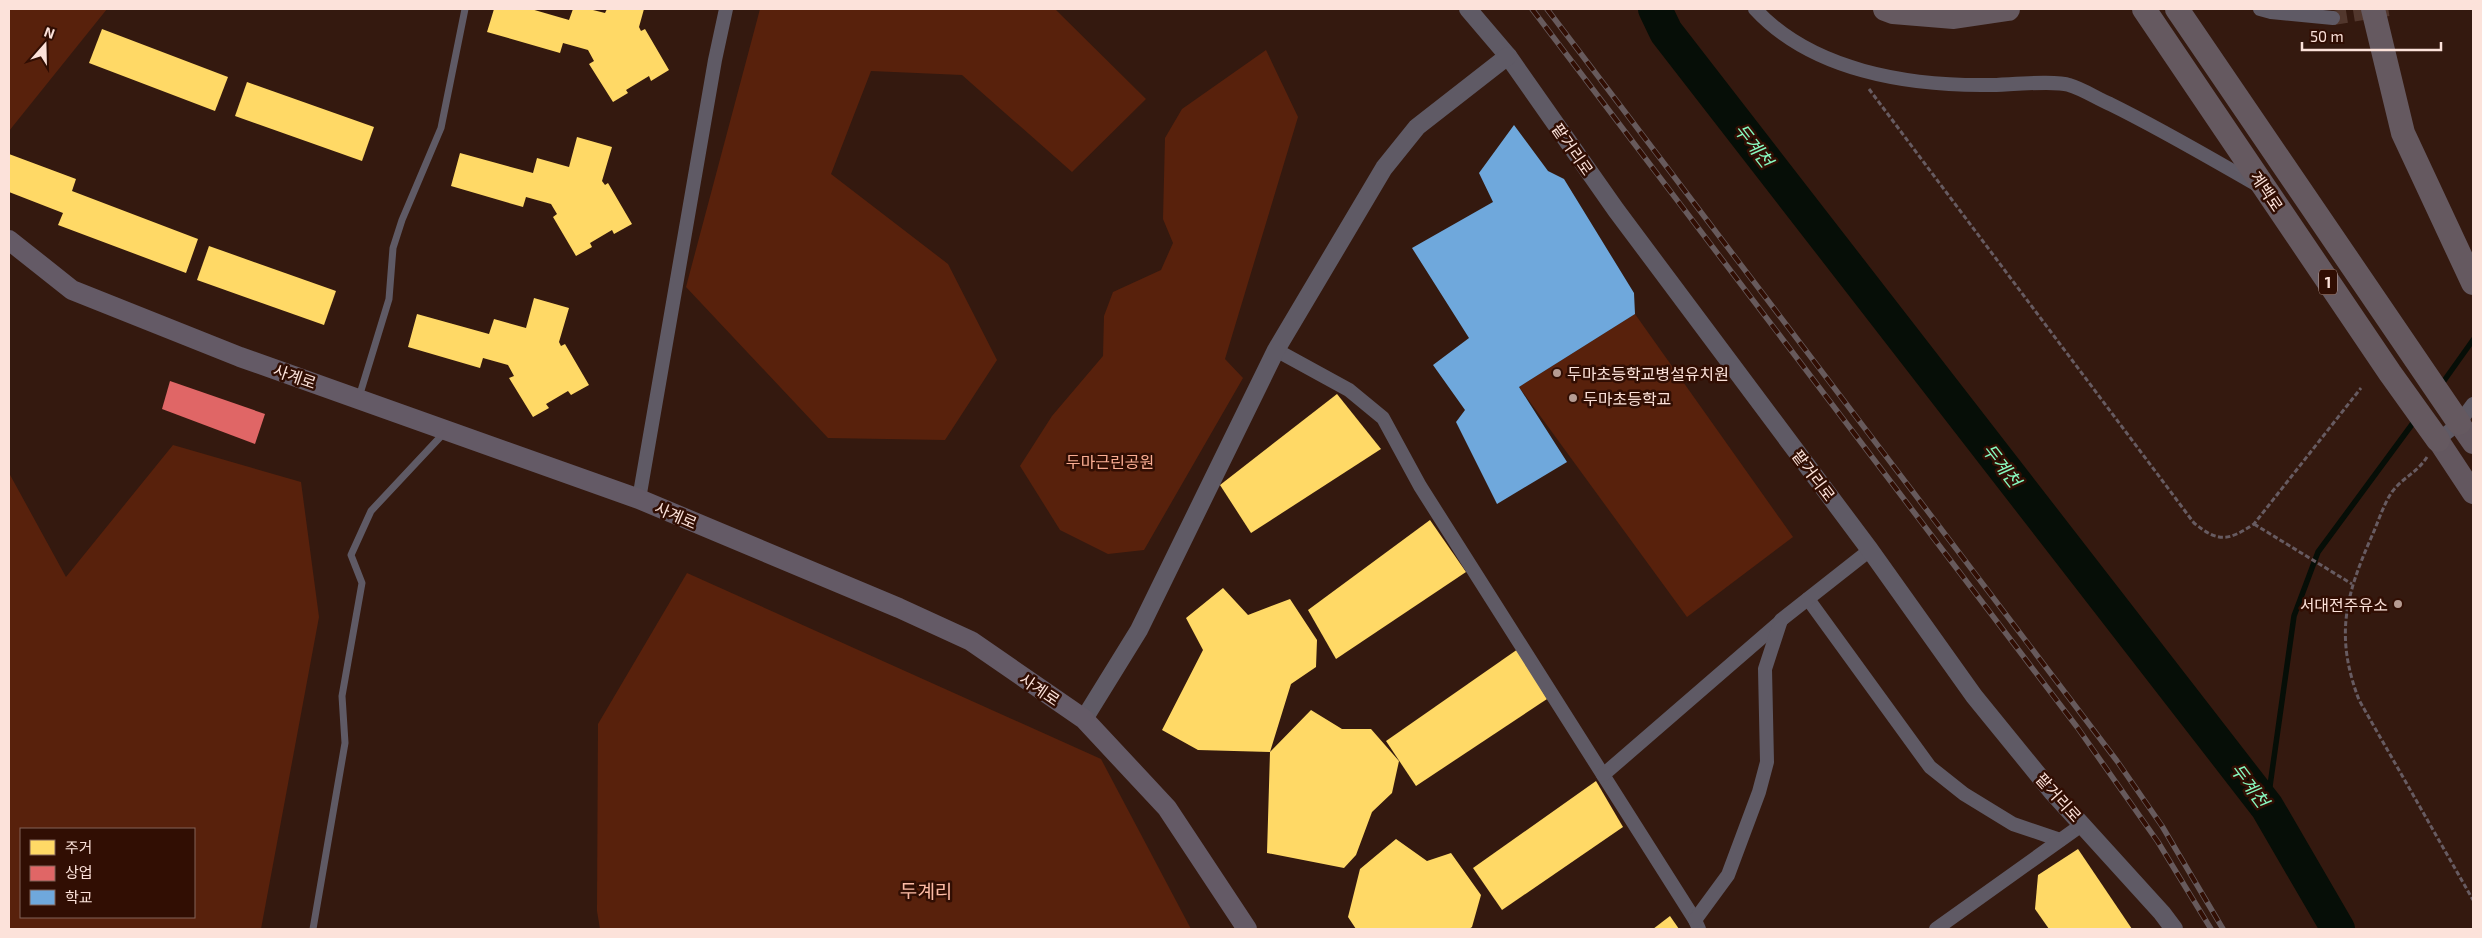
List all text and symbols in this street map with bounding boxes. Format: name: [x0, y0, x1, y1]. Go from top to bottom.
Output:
north arrow: [20, 20, 70, 70]
scale bar: [2302, 20, 2441, 52]
text: N: [42, 23, 57, 42]
text: 50 m: [2310, 27, 2344, 45]
street label: 팥거리로: [1548, 119, 1598, 179]
water label: 두계천: [1730, 119, 1779, 173]
street label: 계백로: [2247, 167, 2287, 215]
road number: 1: [2319, 270, 2337, 294]
street label: 사계로: [271, 360, 319, 392]
place label: 두마초등학교병설유치원: [1567, 364, 1729, 383]
marker: 두마초등학교병설유치원: [1551, 367, 1563, 379]
place label: 두마초등학교: [1583, 389, 1671, 408]
marker: 두마초등학교: [1567, 392, 1579, 404]
water label: 두계천: [1978, 439, 2027, 493]
street label: 팥거리로: [1789, 446, 1839, 504]
park label: 두마근린공원: [1066, 452, 1154, 471]
street label: 사계로: [652, 498, 700, 532]
place label: 서대전주유소: [2300, 595, 2388, 614]
marker: 서대전주유소: [2392, 598, 2404, 610]
street label: 사계로: [1016, 669, 1064, 709]
water label: 두계천: [2226, 759, 2275, 813]
street label: 팥거리로: [2032, 769, 2086, 825]
legend: [20, 828, 195, 918]
text: 주거: [65, 838, 93, 856]
text: 상업: [65, 863, 93, 881]
district label: 두계리: [900, 879, 952, 902]
text: 학교: [65, 888, 93, 906]

